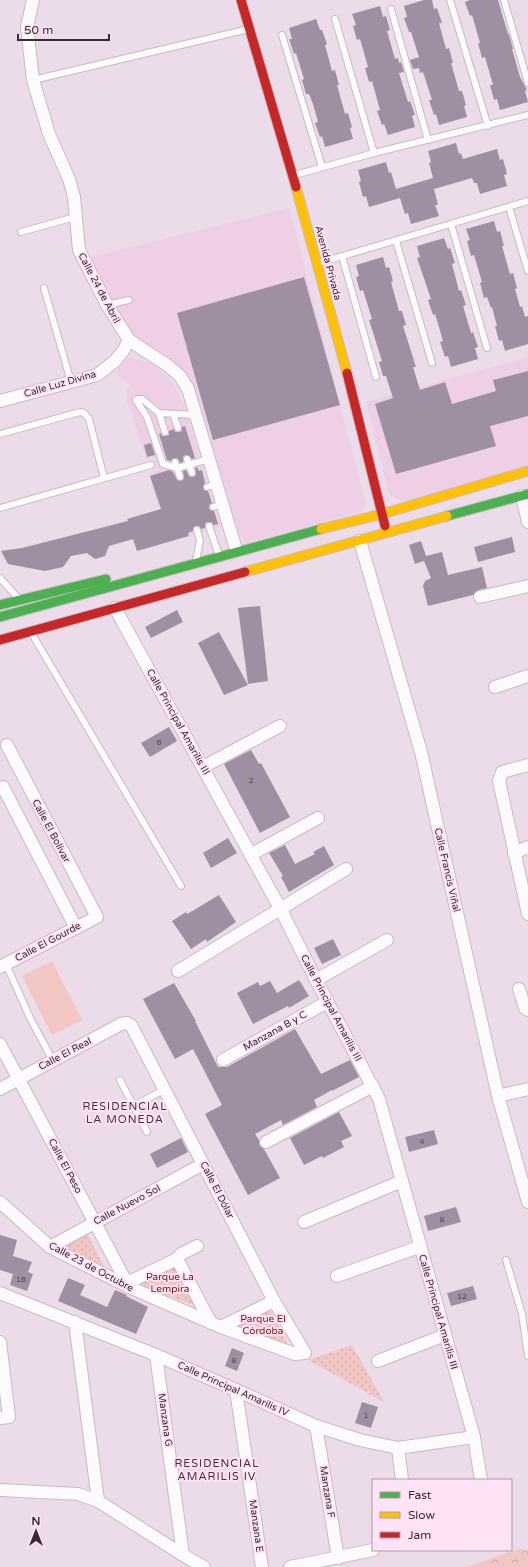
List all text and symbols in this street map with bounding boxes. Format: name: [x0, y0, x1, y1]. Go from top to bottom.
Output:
scale bar: [18, 16, 109, 42]
text: 50 m: [24, 23, 53, 37]
street label: Avenida Privada: [312, 224, 344, 302]
street label: Calle 24 de Abril: [75, 251, 123, 325]
street label: Calle Luz Divina: [22, 368, 98, 400]
street label: Calle Principal Amarilis III: [144, 667, 212, 777]
house number: 6: [156, 738, 162, 747]
house number: 2: [248, 776, 254, 785]
street label: Calle El Bolívar: [29, 797, 73, 865]
street label: Calle Francis Viñal: [431, 827, 463, 913]
street label: Calle El Gourde: [13, 919, 83, 964]
street label: Calle Principal Amarilis III: [298, 953, 364, 1063]
street label: Manzana B y C: [241, 1009, 309, 1053]
street label: Calle El Real: [37, 1035, 93, 1073]
district label: RESIDENCIAL LA MONEDA: [82, 1100, 168, 1126]
street label: Calle El Peso: [46, 1137, 84, 1195]
house number: 4: [419, 1137, 425, 1146]
street label: Calle El Dólar: [197, 1159, 237, 1221]
street label: Calle Nuevo Sol: [91, 1182, 163, 1228]
house number: 8: [439, 1215, 445, 1224]
street label: Calle 23 de Octubre: [47, 1240, 136, 1295]
street label: Calle Principal Amarilis III: [416, 1253, 460, 1371]
park label: Parque La Lempira: [146, 1271, 194, 1295]
house number: 16: [16, 1275, 26, 1284]
house number: 12: [457, 1292, 467, 1301]
park label: Parque El Córdoba: [240, 1313, 286, 1337]
house number: 8: [231, 1356, 237, 1365]
street label: Calle Principal Amarilis IV: [176, 1359, 290, 1419]
street label: Manzana G: [155, 1392, 175, 1448]
house number: 1: [363, 1411, 369, 1420]
district label: RESIDENCIAL AMARILIS IV: [174, 1457, 260, 1483]
street label: Manzana F: [317, 1465, 337, 1519]
legend: [372, 1479, 512, 1551]
text: Fast: [408, 1488, 432, 1502]
street label: Manzana E: [246, 1499, 266, 1553]
text: Slow: [408, 1508, 435, 1522]
north arrow: [16, 1511, 56, 1551]
text: N: [32, 1515, 40, 1528]
text: Jam: [408, 1528, 431, 1542]

